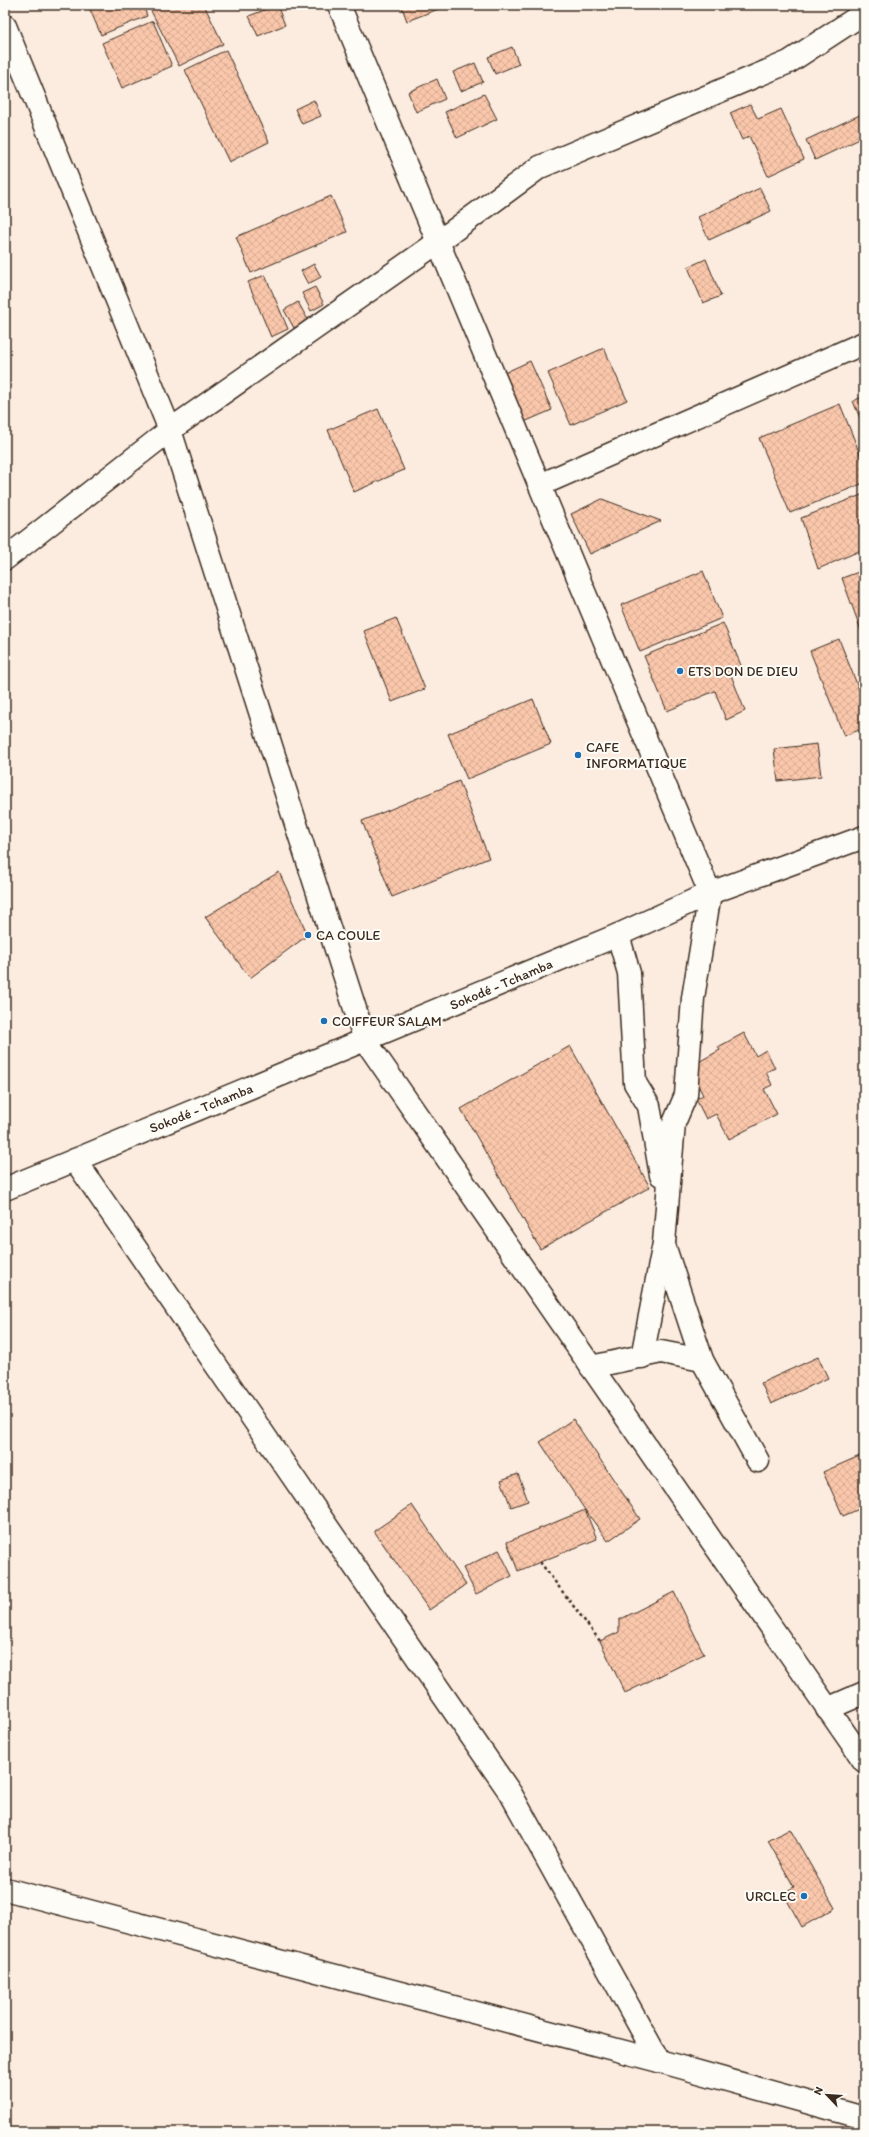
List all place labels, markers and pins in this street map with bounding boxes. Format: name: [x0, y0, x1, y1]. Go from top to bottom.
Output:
place label: ETS DON DE DIEU: [688, 663, 798, 680]
marker: ETS DON DE DIEU: [675, 666, 685, 676]
place label: CAFE INFORMATIQUE: [586, 739, 687, 772]
marker: CAFE INFORMATIQUE: [573, 750, 583, 760]
place label: CA COULE: [316, 927, 381, 944]
marker: CA COULE: [303, 930, 313, 940]
place label: COIFFEUR SALAM: [332, 1013, 442, 1030]
marker: COIFFEUR SALAM: [319, 1016, 329, 1026]
place label: URCLEC: [745, 1888, 796, 1905]
marker: URCLEC: [799, 1891, 809, 1901]

